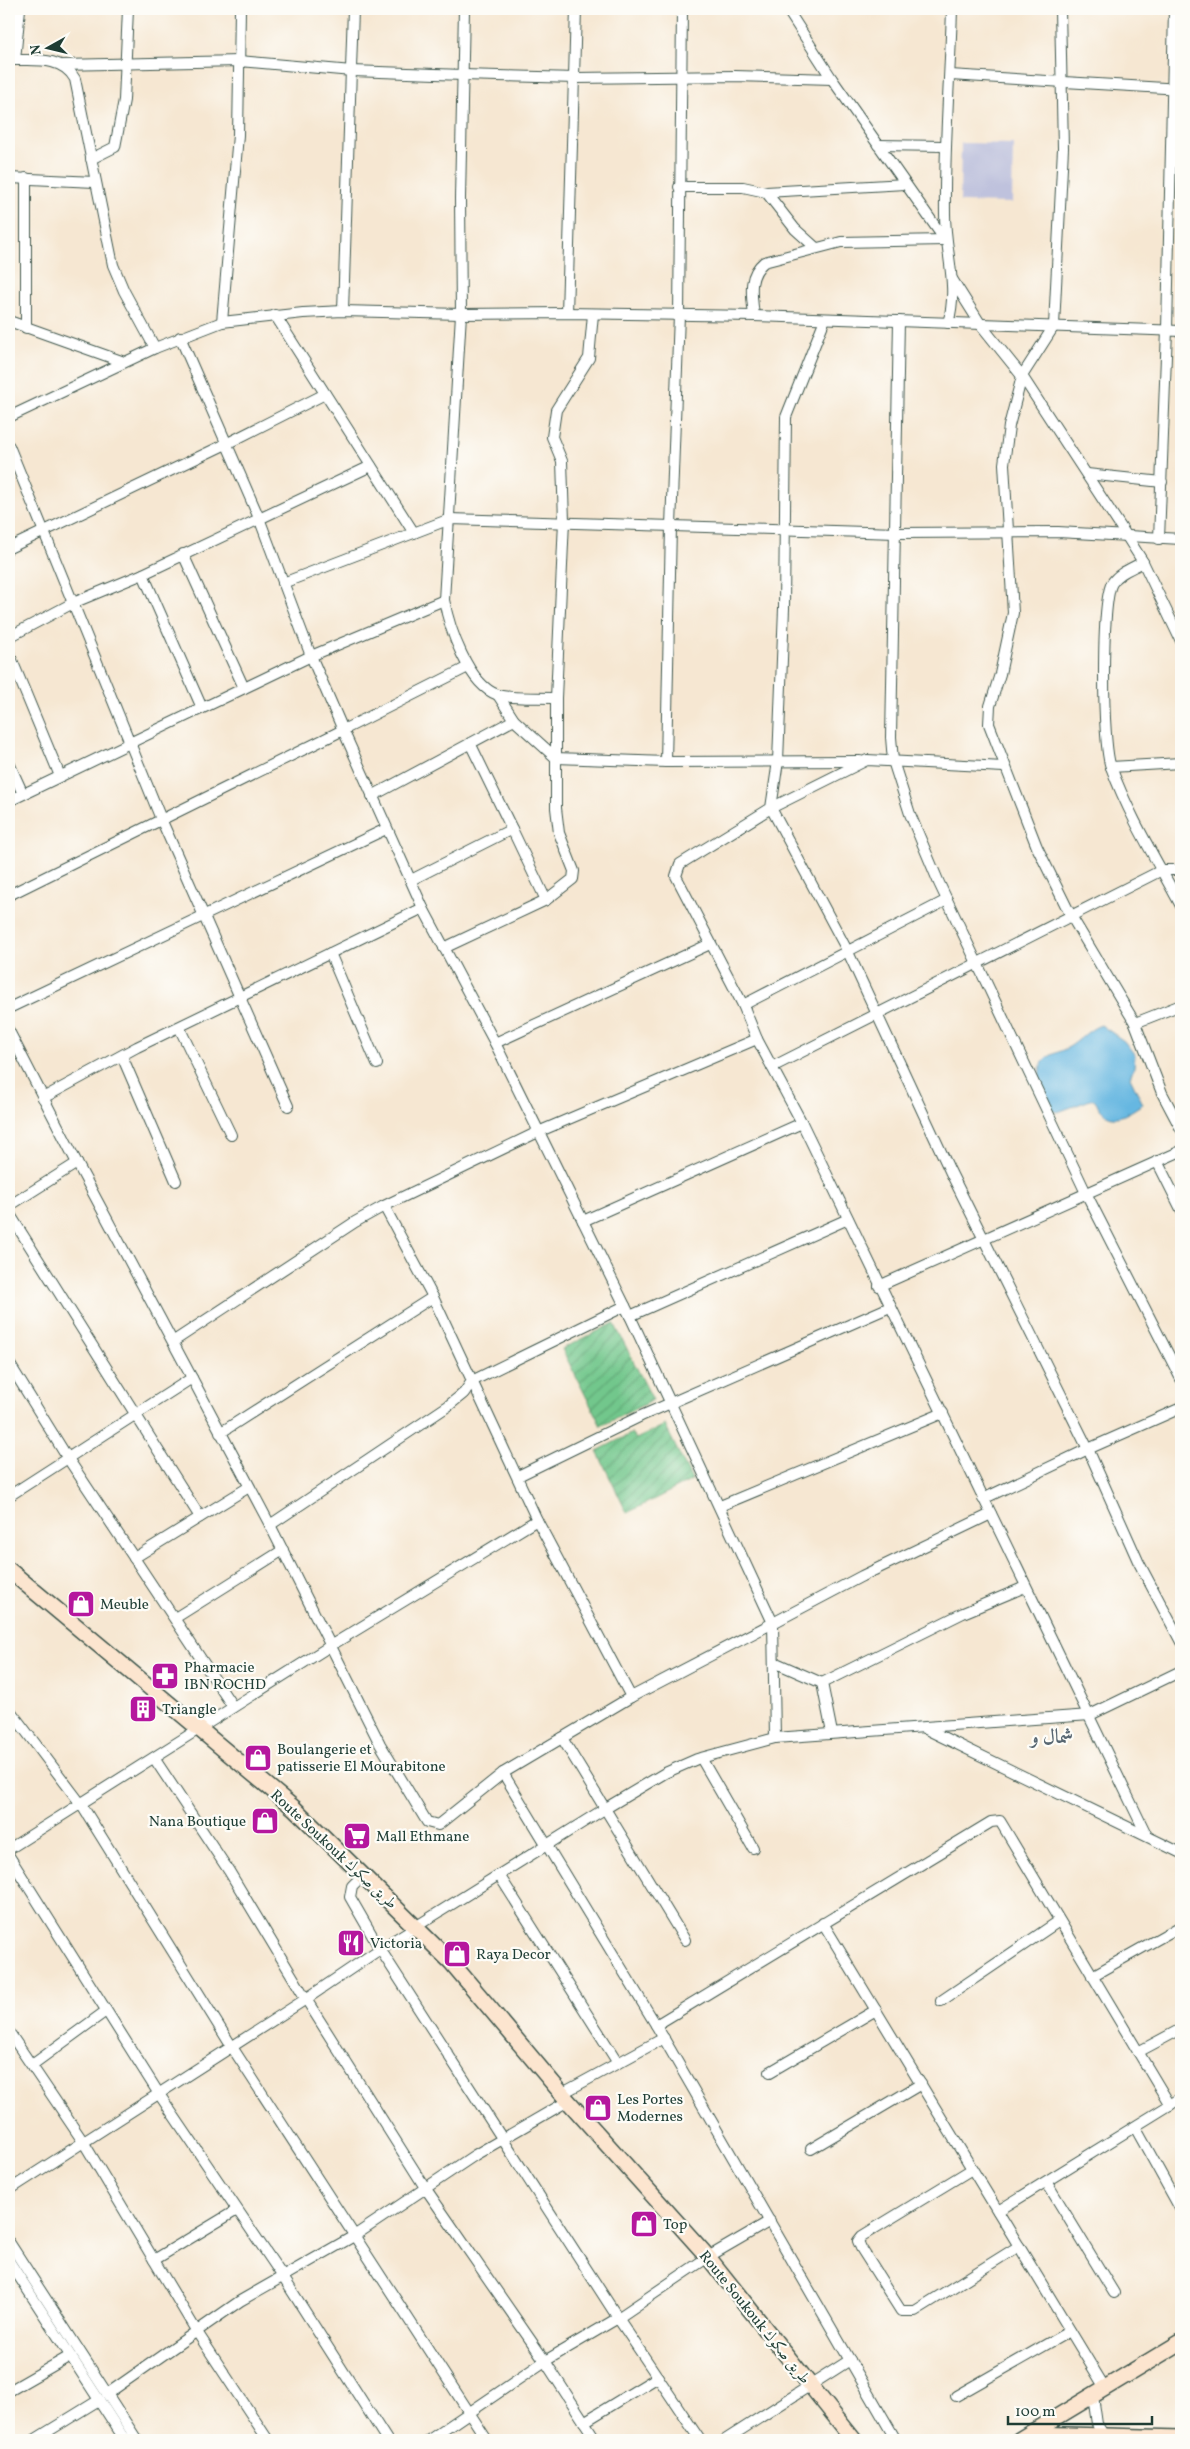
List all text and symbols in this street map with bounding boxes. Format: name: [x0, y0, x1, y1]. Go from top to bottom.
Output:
north arrow: [22, 22, 72, 72]
text: N: [26, 43, 47, 56]
shop icon: Meuble: [66, 1589, 96, 1619]
place label: Meuble: [100, 1595, 149, 1616]
place label: Pharmacie IBN ROCHD: [184, 1658, 266, 1696]
pharmacy icon: Pharmacie IBN ROCHD: [150, 1661, 180, 1691]
building icon: Triangle: [128, 1694, 158, 1724]
place label: Triangle: [162, 1700, 217, 1721]
district label: شمال و: [1029, 1724, 1073, 1752]
place label: Boulangerie et patisserie El Mourabitone: [277, 1740, 446, 1778]
shop icon: Boulangerie et patisserie El Mourabitone: [243, 1743, 273, 1773]
street label: Route Soukouk طريق صكوك: [265, 1786, 401, 1915]
shop icon: Nana Boutique: [250, 1806, 280, 1836]
place label: Nana Boutique: [149, 1812, 246, 1833]
supermarket icon: Mall Ethmane: [342, 1821, 372, 1851]
place label: Mall Ethmane: [376, 1827, 469, 1848]
restaurant icon: Victoria: [336, 1928, 366, 1958]
place label: Victoria: [370, 1934, 422, 1955]
shop icon: Raya Decor: [442, 1939, 472, 1969]
place label: Raya Decor: [476, 1945, 551, 1966]
place label: Les Portes Modernes: [617, 2090, 683, 2128]
shop icon: Les Portes Modernes: [583, 2093, 613, 2123]
shop icon: Top: [629, 2209, 659, 2239]
place label: Top: [663, 2215, 687, 2236]
street label: Route Soukouk طريق صكوك: [693, 2247, 814, 2389]
scale bar: [1008, 2394, 1151, 2426]
text: 100 m: [1015, 2402, 1055, 2423]

